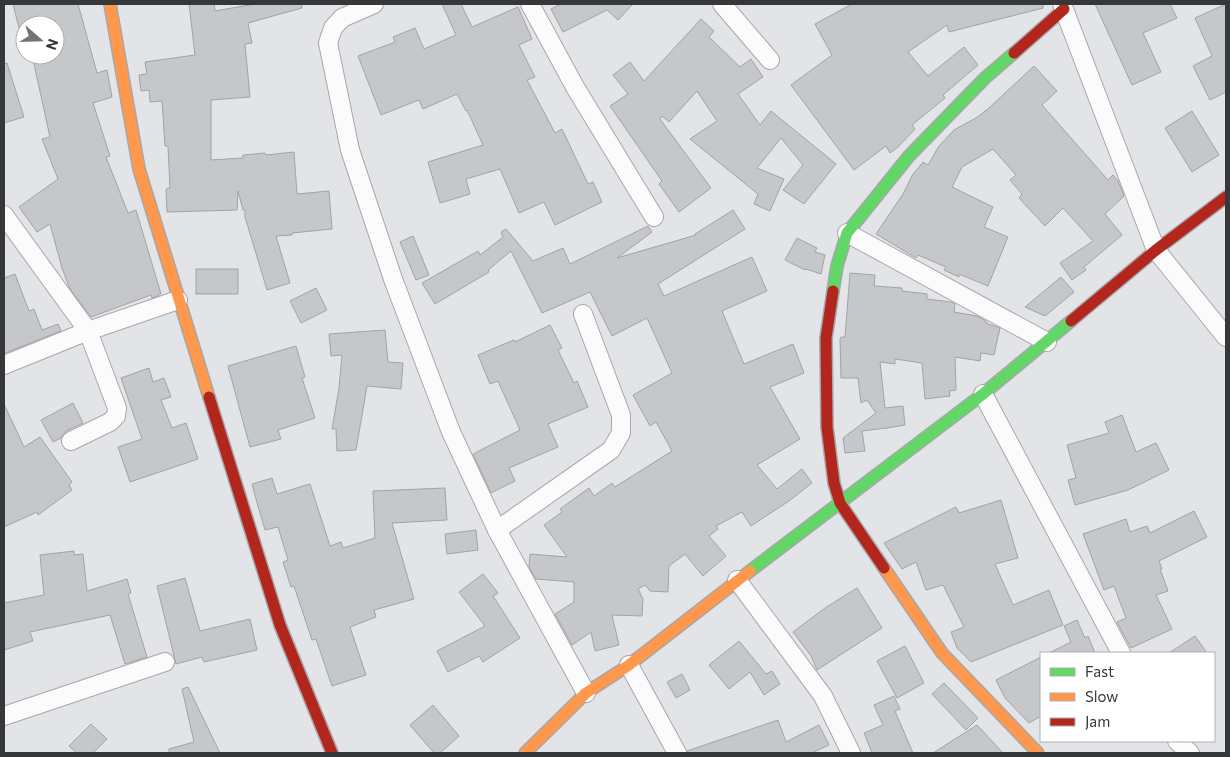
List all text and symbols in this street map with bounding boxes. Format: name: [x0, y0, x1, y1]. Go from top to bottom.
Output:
north arrow: [15, 15, 65, 65]
text: N: [43, 37, 62, 52]
legend: [1040, 652, 1215, 742]
text: Fast: [1085, 662, 1114, 680]
text: Slow: [1085, 687, 1118, 705]
text: Jam: [1085, 712, 1110, 730]

